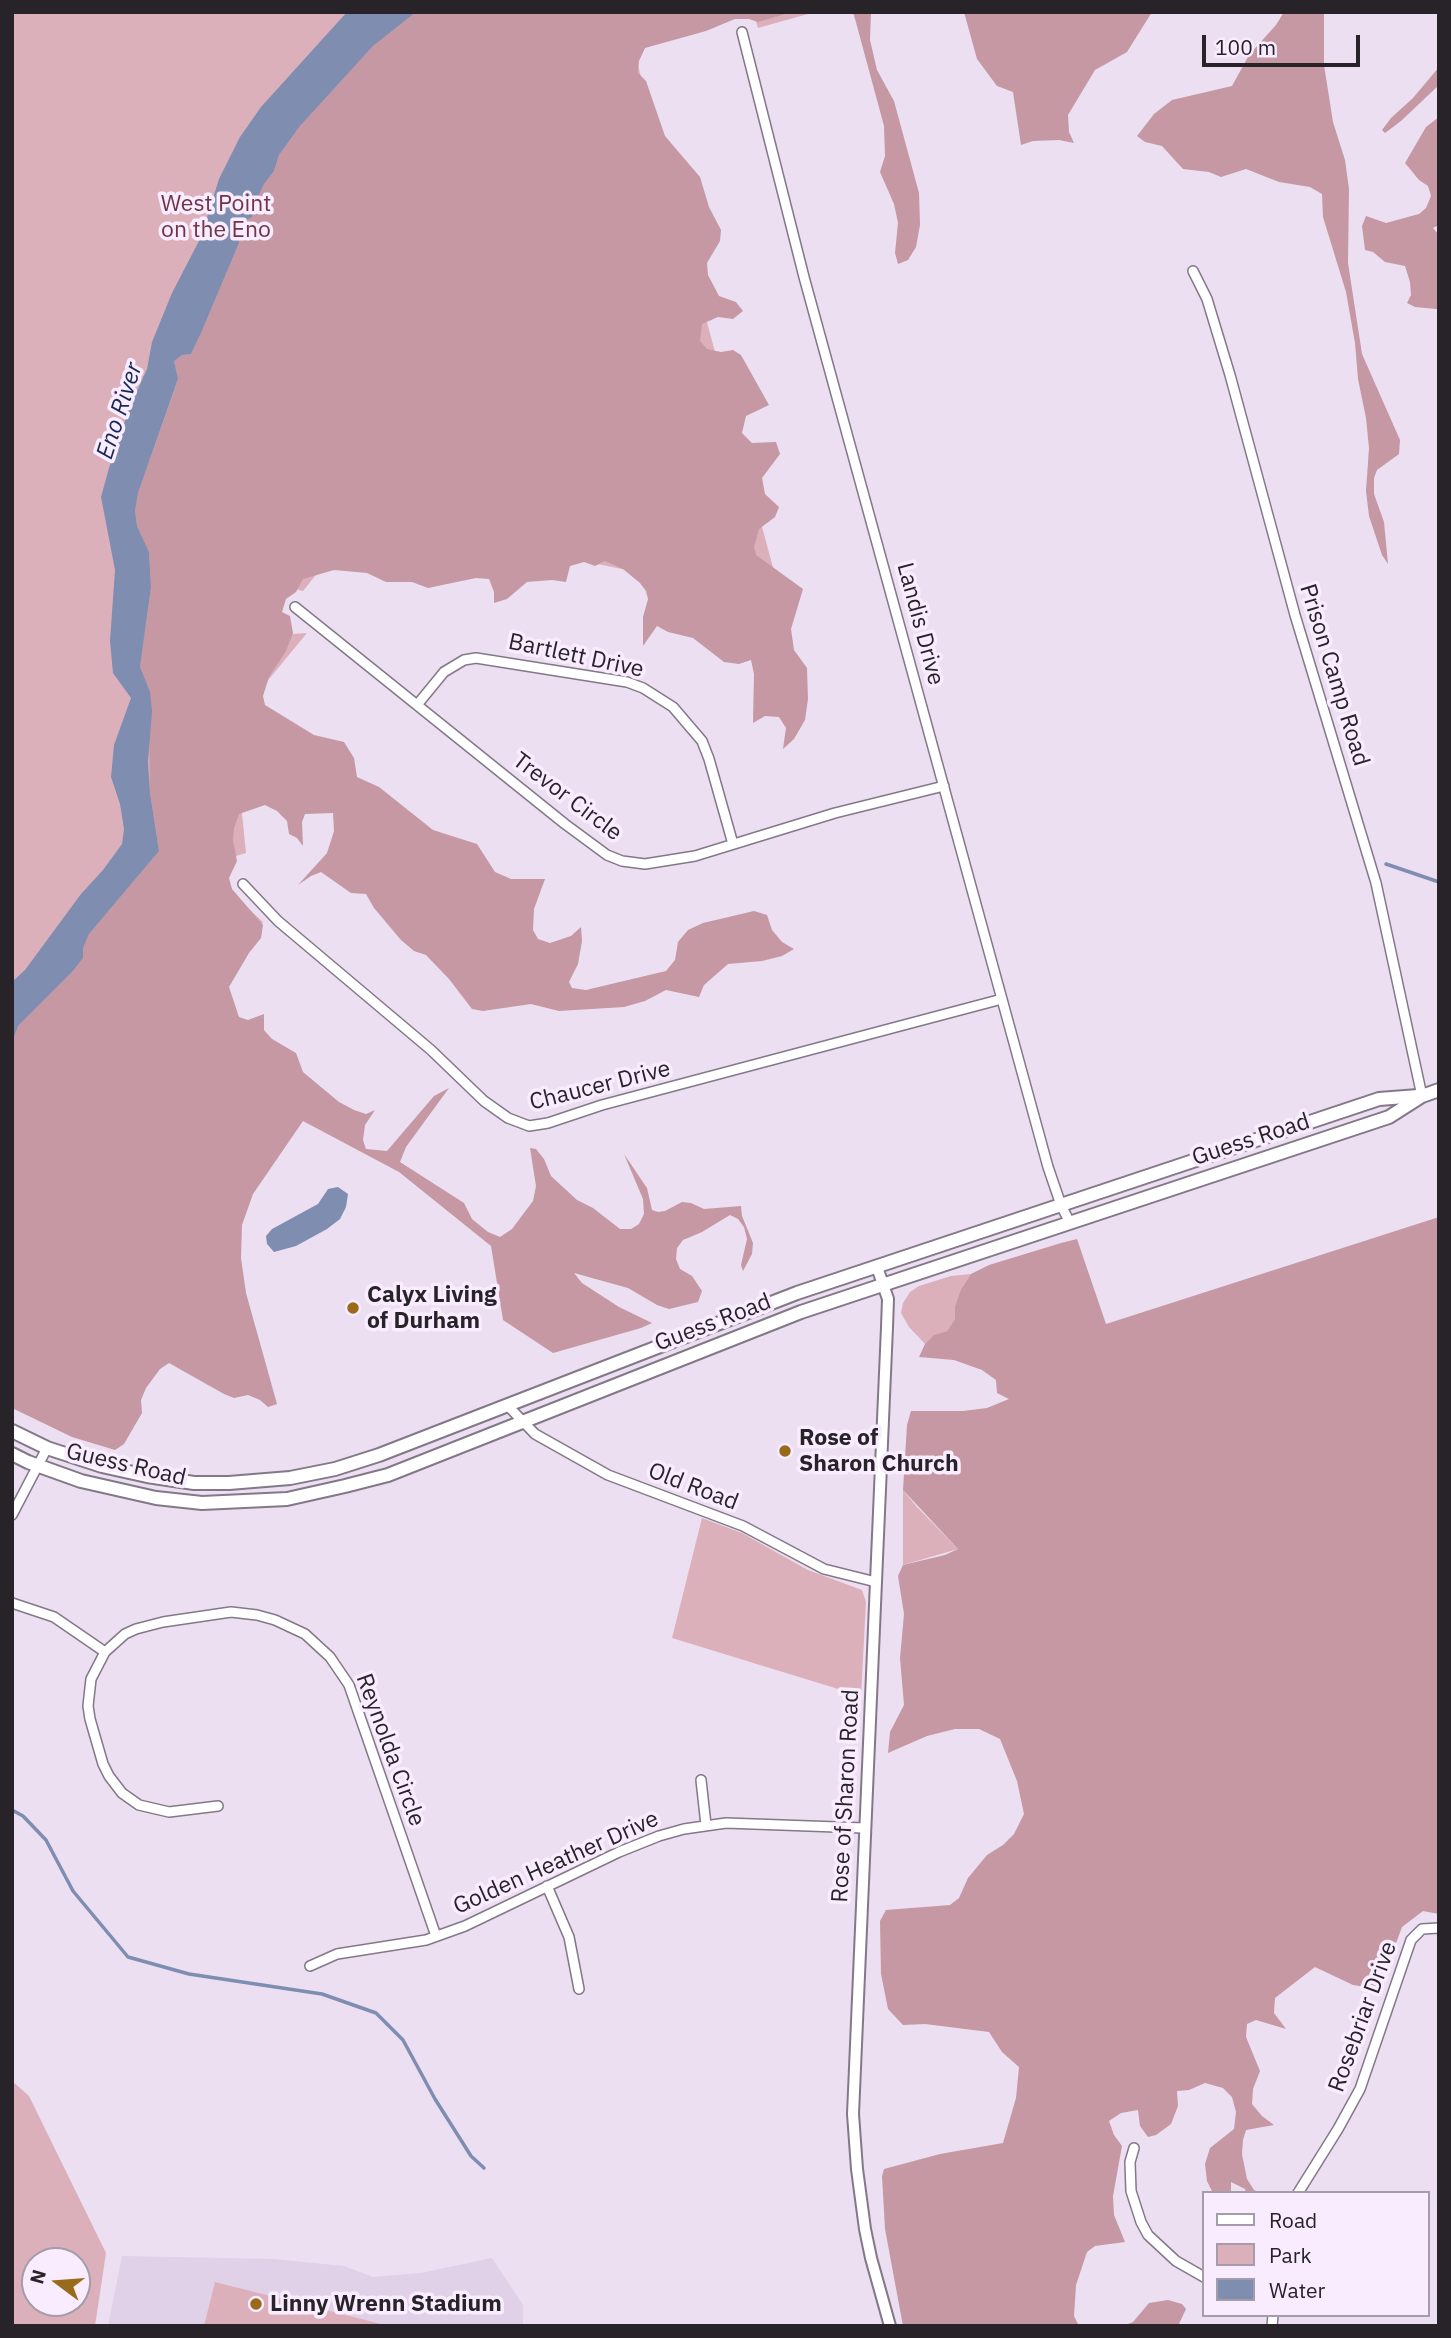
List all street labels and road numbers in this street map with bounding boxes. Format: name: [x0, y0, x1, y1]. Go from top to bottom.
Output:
street label: Landis Drive: [890, 560, 950, 688]
street label: Prison Camp Road: [1293, 581, 1375, 769]
street label: Bartlett Drive: [506, 628, 646, 684]
street label: Trevor Circle: [507, 747, 627, 847]
street label: Chaucer Drive: [527, 1055, 673, 1117]
street label: Guess Road: [1189, 1108, 1313, 1172]
street label: Guess Road: [651, 1288, 775, 1358]
street label: Guess Road: [63, 1438, 189, 1492]
street label: Old Road: [644, 1457, 742, 1517]
street label: Reynolda Circle: [350, 1670, 430, 1830]
street label: Rose of Sharon Road: [827, 1689, 865, 1903]
street label: Golden Heather Drive: [449, 1805, 663, 1921]
street label: Rosebriar Drive: [1323, 1938, 1403, 2096]

